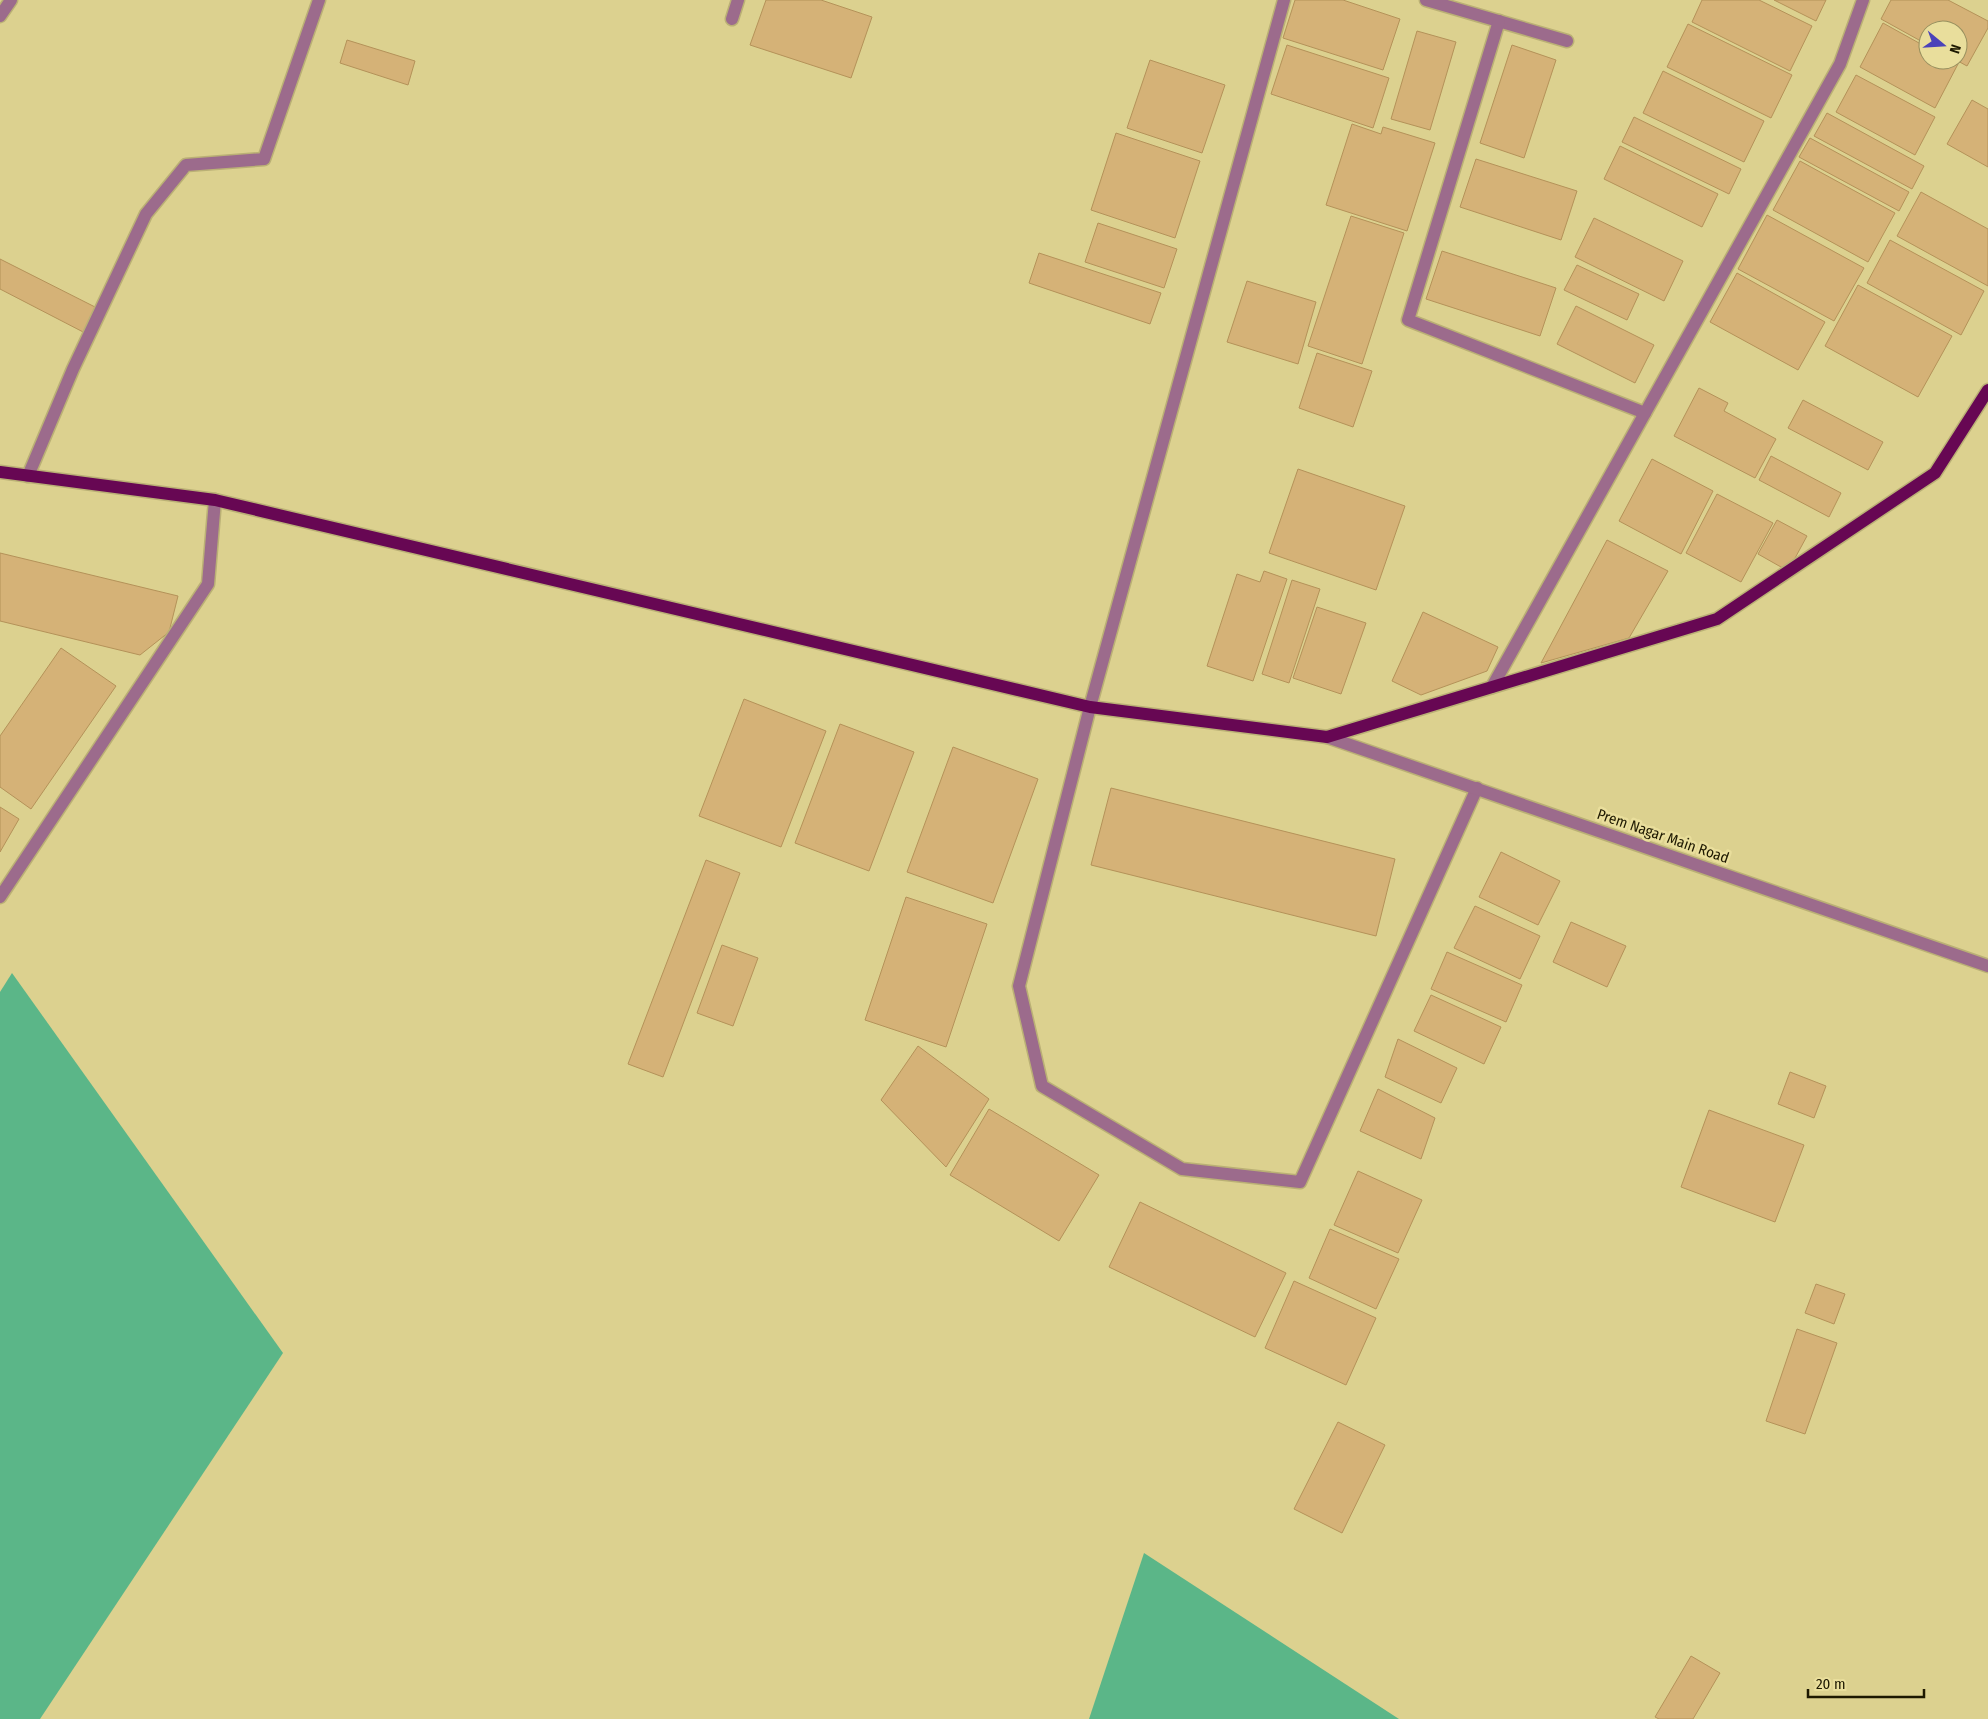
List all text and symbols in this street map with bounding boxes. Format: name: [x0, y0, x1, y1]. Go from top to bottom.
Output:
north arrow: [1918, 20, 1968, 70]
text: N: [1946, 42, 1964, 55]
street label: Prem Nagar Main Road: [1595, 805, 1731, 867]
scale bar: [1808, 1666, 1924, 1698]
text: 20 m: [1816, 1675, 1846, 1693]

